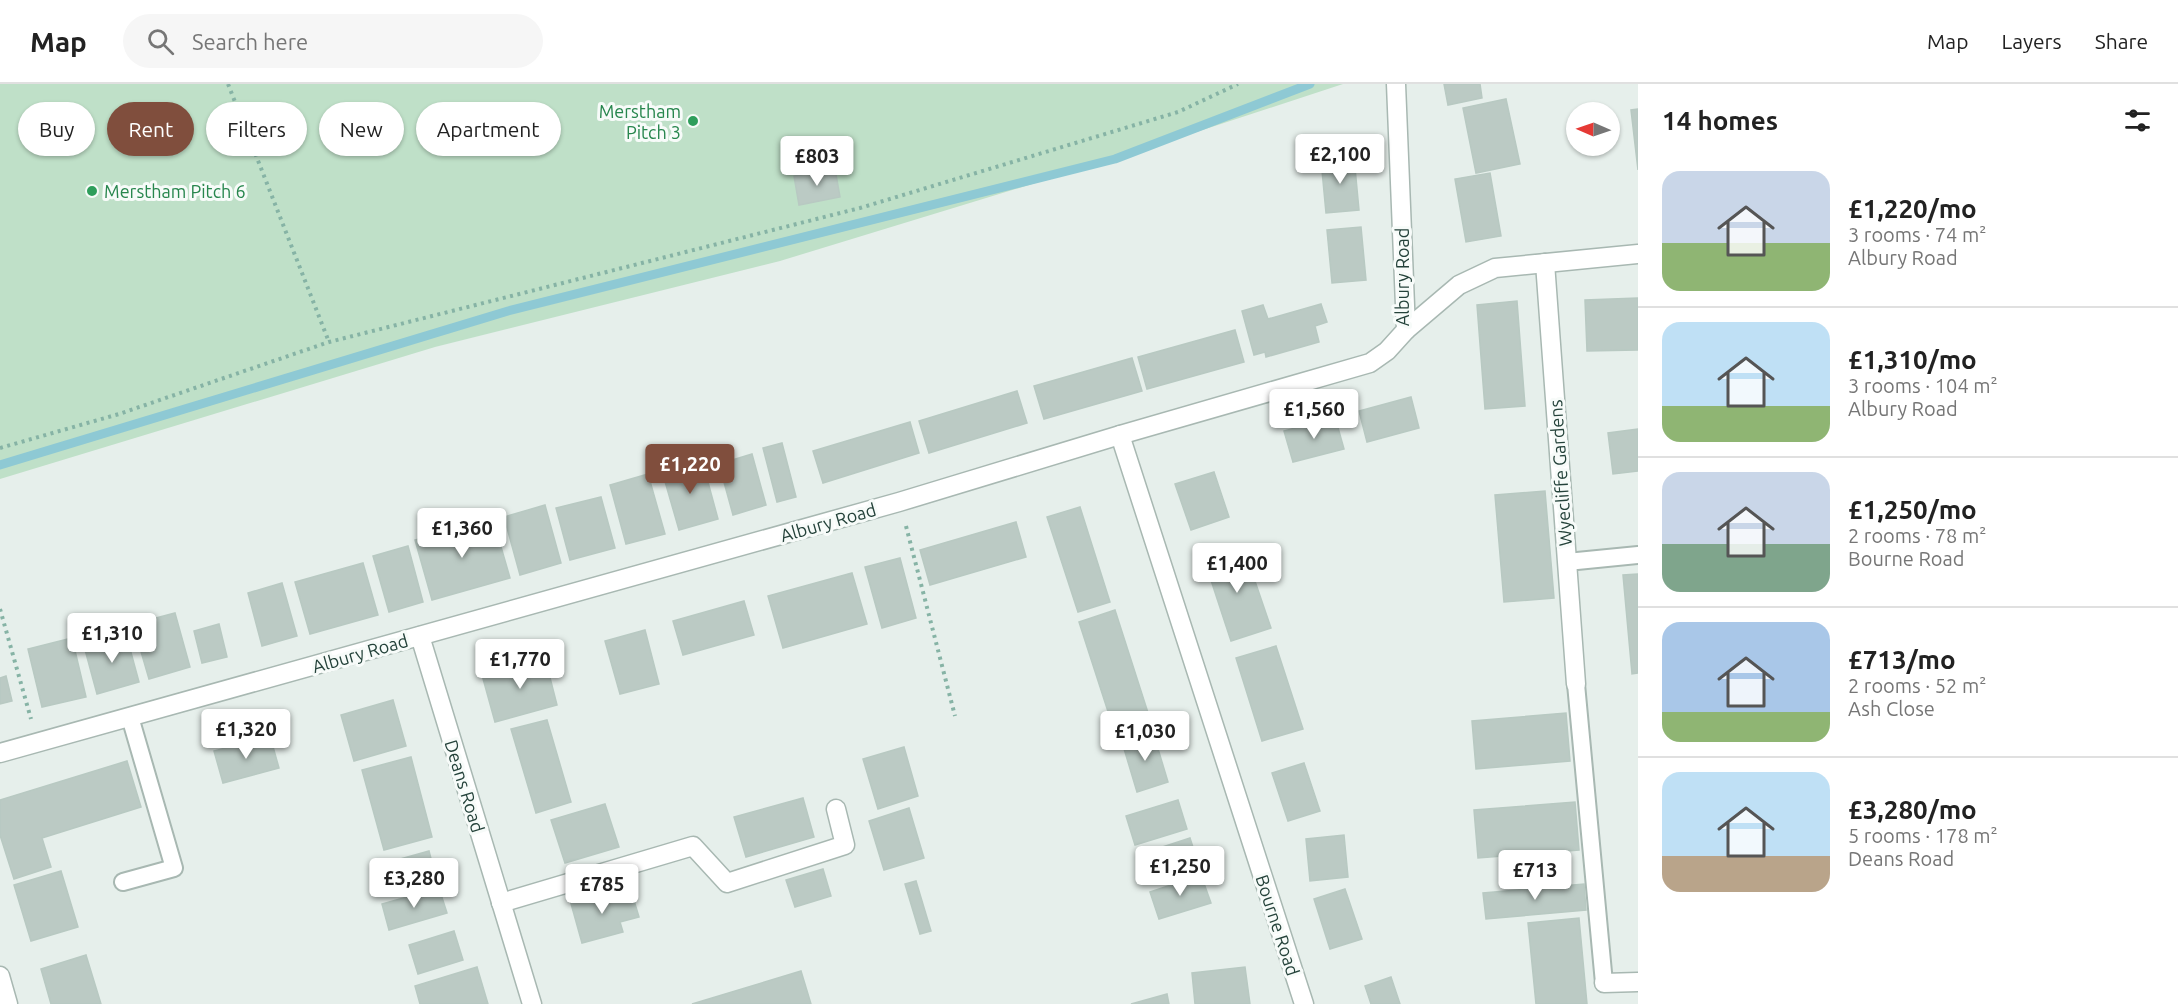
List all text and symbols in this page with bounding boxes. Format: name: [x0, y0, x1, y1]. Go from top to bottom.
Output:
search box: [123, 14, 543, 68]
icon: search: [144, 25, 177, 58]
text: Map: [30, 26, 87, 57]
text: Search here: [192, 29, 308, 54]
text: Map: [1927, 29, 1968, 53]
text: Layers: [2001, 29, 2062, 53]
text: Share: [2095, 29, 2148, 53]
place label: Merstham Pitch 3: [599, 101, 681, 142]
chip: Buy: [18, 102, 95, 156]
chip: Rent: [107, 102, 194, 156]
chip: Filters: [206, 102, 307, 156]
chip: New: [319, 102, 404, 156]
chip: Apartment: [416, 102, 561, 156]
north arrow: [1566, 102, 1620, 156]
map controls: [1566, 102, 1620, 156]
icon: filters: [2121, 104, 2154, 137]
text: 14 homes: [1662, 106, 1778, 135]
marker: Merstham Pitch 3: [686, 114, 700, 128]
pin: £2,100: [1291, 134, 1389, 185]
pin: £803: [781, 136, 853, 187]
text: £2,100: [1309, 142, 1371, 165]
text: £803: [794, 144, 840, 167]
place label: Merstham Pitch 6: [104, 181, 246, 201]
marker: Merstham Pitch 6: [85, 184, 99, 198]
text: £1,220/mo: [1848, 194, 1977, 223]
icon: home: [1710, 195, 1782, 267]
text: 3 rooms · 74 m²: [1848, 223, 1986, 246]
street label: Albury Road: [1392, 228, 1412, 326]
text: Albury Road: [1848, 246, 1958, 269]
text: £1,310/mo: [1848, 345, 1977, 374]
icon: home: [1710, 346, 1782, 418]
text: 3 rooms · 104 m²: [1848, 374, 1998, 397]
pin: £1,560: [1265, 389, 1363, 440]
text: £1,560: [1283, 397, 1345, 420]
text: Albury Road: [1848, 397, 1958, 420]
street label: Wyecliffe Gardens: [1545, 399, 1575, 547]
pin: £1,220: [641, 444, 739, 495]
text: £1,220: [659, 452, 721, 475]
text: £1,250/mo: [1848, 495, 1977, 524]
icon: home: [1710, 496, 1782, 568]
street label: Albury Road: [778, 499, 878, 545]
pin: £1,360: [413, 508, 511, 559]
text: £1,360: [431, 516, 493, 539]
text: 2 rooms · 78 m²: [1848, 524, 1986, 547]
pin: £1,400: [1188, 543, 1286, 594]
text: Bourne Road: [1848, 547, 1965, 570]
text: £1,400: [1206, 551, 1268, 574]
pin: £1,310: [63, 613, 161, 664]
text: £1,310: [81, 621, 143, 644]
street label: Albury Road: [310, 630, 410, 676]
pin: £1,770: [471, 639, 569, 690]
text: £713/mo: [1848, 645, 1956, 674]
icon: home: [1710, 646, 1782, 718]
text: £1,770: [489, 647, 551, 670]
text: 2 rooms · 52 m²: [1848, 674, 1986, 697]
text: Ash Close: [1848, 697, 1935, 720]
pin: £1,320: [197, 709, 295, 760]
pin: £1,030: [1096, 711, 1194, 762]
text: £1,320: [215, 717, 277, 740]
text: £1,030: [1114, 719, 1176, 742]
street label: Deans Road: [441, 737, 489, 835]
text: £3,280/mo: [1848, 795, 1977, 824]
icon: home: [1710, 796, 1782, 868]
text: 5 rooms · 178 m²: [1848, 824, 1998, 847]
pin: £1,250: [1131, 846, 1229, 897]
text: Deans Road: [1848, 847, 1954, 870]
pin: £713: [1499, 850, 1571, 901]
text: £1,250: [1149, 854, 1211, 877]
pin: £3,280: [365, 858, 463, 909]
text: £713: [1512, 858, 1558, 881]
pin: £785: [566, 864, 638, 915]
text: £3,280: [383, 866, 445, 889]
text: £785: [579, 872, 625, 895]
street label: Bourne Road: [1252, 872, 1304, 978]

